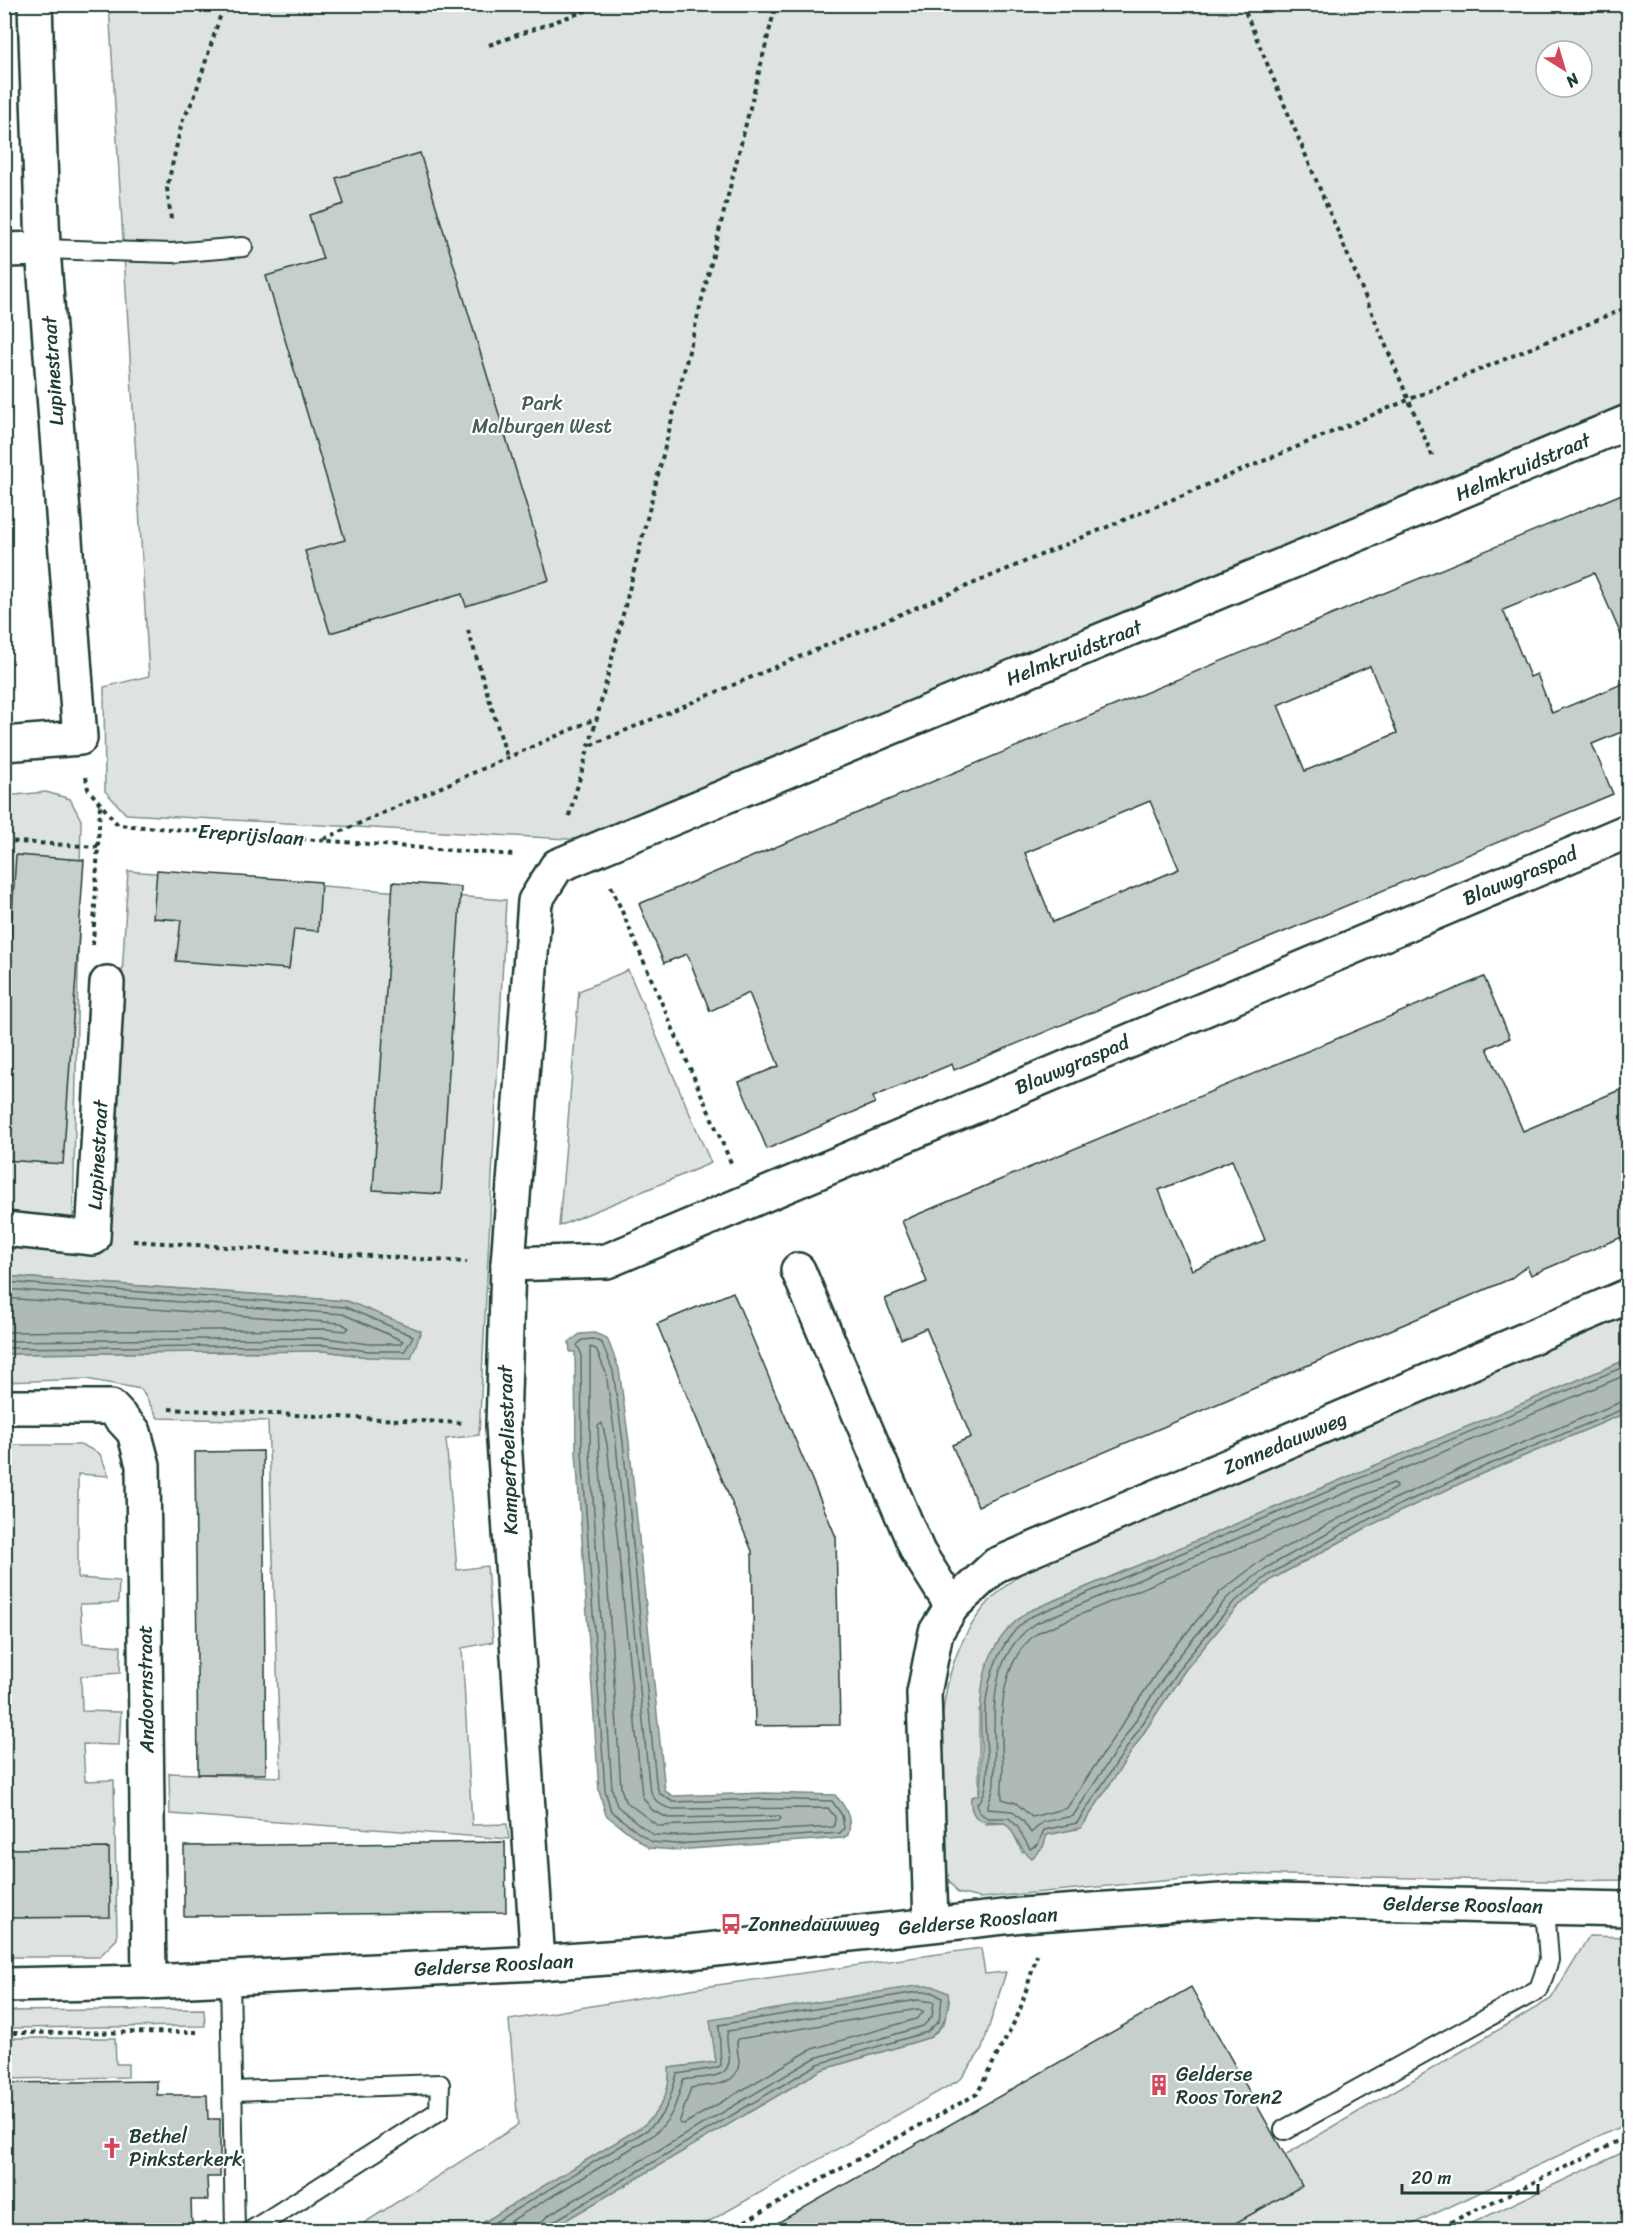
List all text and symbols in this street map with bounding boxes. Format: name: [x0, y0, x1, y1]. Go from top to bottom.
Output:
north arrow: [1534, 39, 1594, 99]
text: N: [1559, 65, 1587, 96]
street label: Lupinestraat: [32, 314, 74, 427]
park label: Park Malburgen West: [472, 386, 612, 444]
street label: Helmkruidstraat: [1450, 422, 1597, 511]
street label: Helmkruidstraat: [1001, 609, 1148, 696]
street label: Ereprijslaan: [197, 814, 305, 856]
street label: Blauwgraspad: [1457, 836, 1584, 916]
street label: Blauwgraspad: [1009, 1025, 1136, 1105]
street label: Lupinestraat: [78, 1098, 118, 1211]
street label: Kamperfoeliestraat: [488, 1364, 528, 1535]
street label: Zonnedauwweg: [1217, 1401, 1353, 1485]
street label: Andoornstraat: [127, 1624, 165, 1754]
street label: Gelderse Rooslaan: [1383, 1886, 1543, 1924]
street label: Gelderse Rooslaan: [897, 1897, 1059, 1945]
place label: Zonnedauwweg: [748, 1907, 880, 1942]
bus stop icon: Zonnedauwweg: [719, 1912, 743, 1936]
street label: Gelderse Rooslaan: [413, 1943, 575, 1987]
place label: Gelderse Roos Toren2: [1176, 2057, 1283, 2115]
building icon: Gelderse Roos Toren2: [1147, 2073, 1171, 2097]
place label: Bethel Pinksterkerk: [129, 2119, 243, 2177]
church icon: Bethel Pinksterkerk: [100, 2136, 124, 2160]
scale bar: [1402, 2157, 1538, 2195]
text: 20 m: [1411, 2162, 1451, 2194]

